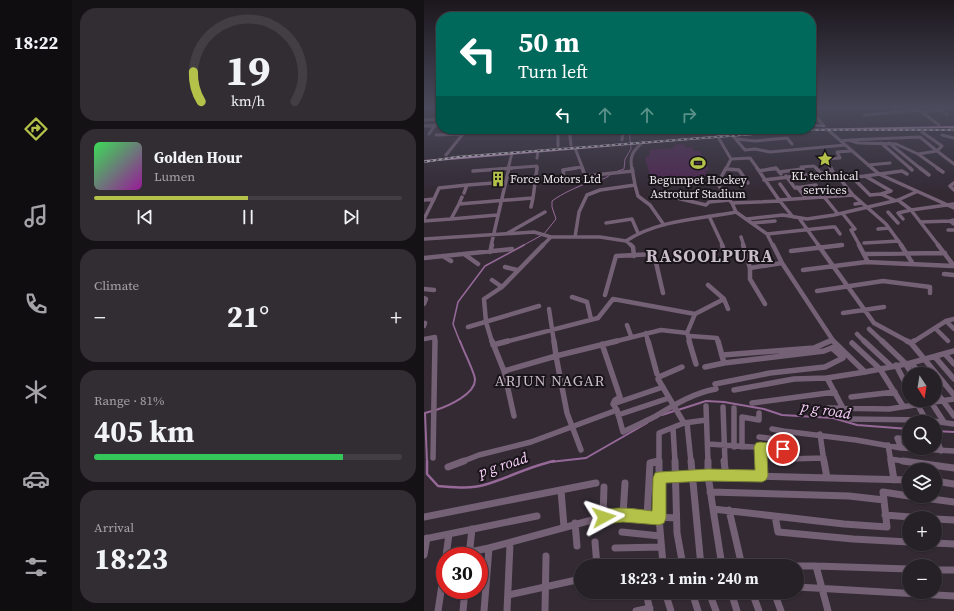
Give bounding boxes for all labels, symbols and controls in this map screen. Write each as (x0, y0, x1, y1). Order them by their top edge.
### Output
text: 50 m (518, 23, 580, 61)
icon: left (452, 28, 504, 80)
text: 18:22 (14, 30, 58, 55)
text: 19 (225, 42, 271, 99)
text: Turn left (518, 59, 588, 84)
text: km/h (231, 91, 265, 111)
icon: left (552, 104, 574, 126)
icon: ahead (594, 104, 616, 126)
icon: ahead (636, 104, 658, 126)
icon: right (678, 104, 700, 126)
icon: directions (22, 115, 50, 143)
text: Golden Hour (154, 147, 242, 168)
place icon: KL technical services (816, 150, 834, 168)
sports icon: Begumpet Hockey Astroturf Stadium (689, 154, 707, 172)
text: Lumen (154, 168, 195, 185)
place label: KL technical services (791, 168, 859, 198)
building icon: Force Motors Ltd (489, 170, 507, 188)
place label: Force Motors Ltd (510, 171, 601, 187)
place label: Begumpet Hockey Astroturf Stadium (649, 172, 748, 202)
icon: music (22, 202, 50, 230)
icon: previous (134, 206, 156, 228)
icon: pause (237, 206, 259, 228)
icon: next (340, 206, 362, 228)
district label: RASOOLPURA (646, 243, 774, 268)
text: Climate (94, 277, 139, 294)
icon: phone (22, 290, 50, 318)
text: 21° (227, 296, 269, 337)
text: − (94, 302, 106, 332)
text: + (390, 302, 402, 332)
north arrow (902, 367, 942, 407)
map controls (902, 367, 942, 599)
district label: ARJUN NAGAR (495, 370, 605, 391)
icon: climate (22, 378, 50, 406)
text: Range · 81% (94, 392, 165, 409)
water label: p g road (797, 395, 853, 424)
text: 405 km (94, 411, 194, 452)
button: search (902, 415, 942, 455)
pin (766, 432, 800, 466)
icon: arrive (772, 438, 794, 460)
water label: p g road (474, 447, 530, 483)
button: layers (902, 463, 942, 503)
icon: car (22, 465, 50, 493)
position arrow (583, 496, 625, 538)
button: + (902, 511, 942, 551)
text: Arrival (94, 519, 134, 536)
text: 18:23 (94, 538, 168, 579)
speed limit sign: 30 (436, 547, 488, 599)
icon: filters (22, 553, 50, 581)
button: − (902, 559, 942, 599)
text: 18:23 · 1 min · 240 m (620, 568, 759, 589)

